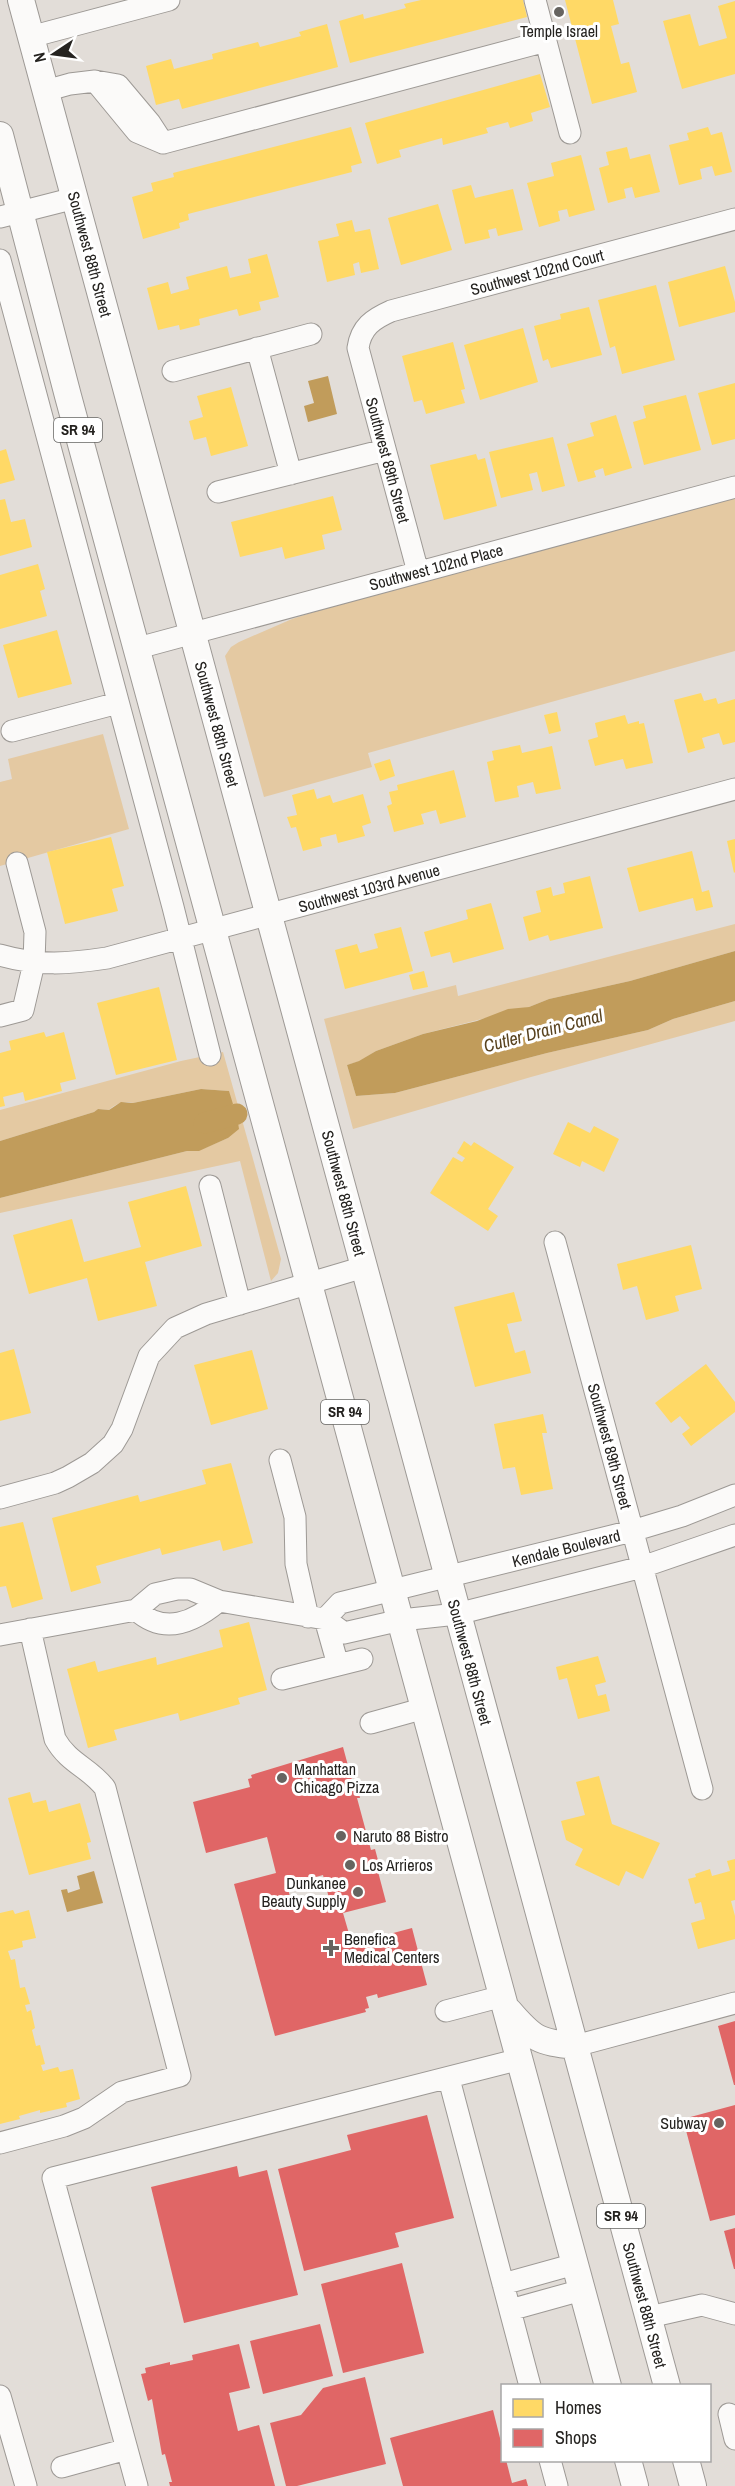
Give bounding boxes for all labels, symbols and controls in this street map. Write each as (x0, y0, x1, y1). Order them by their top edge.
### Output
marker: Temple Israel (552, 5, 566, 19)
place label: Temple Israel (520, 20, 598, 42)
north arrow (24, 24, 84, 84)
text: N (28, 50, 51, 64)
street label: Southwest 88th Street (63, 189, 117, 320)
street label: Southwest 102nd Court (468, 244, 606, 300)
street label: Southwest 89th Street (361, 395, 415, 526)
road number: SR 94 (54, 418, 102, 442)
street label: Southwest 102nd Place (367, 539, 505, 595)
street label: Southwest 88th Street (190, 659, 244, 790)
street label: Southwest 103rd Avenue (296, 859, 442, 917)
water label: Cutler Drain Canal (481, 1002, 606, 1058)
street label: Southwest 88th Street (317, 1128, 371, 1259)
street label: Southwest 89th Street (583, 1381, 637, 1512)
road number: SR 94 (321, 1400, 369, 1424)
street label: Kendale Boulevard (510, 1524, 622, 1572)
street label: Southwest 88th Street (443, 1597, 497, 1728)
place label: Manhattan Chicago Pizza (294, 1758, 380, 1798)
marker: Manhattan Chicago Pizza (275, 1771, 289, 1785)
place label: Naruto 88 Bistro (353, 1825, 449, 1847)
marker: Naruto 88 Bistro (334, 1829, 348, 1843)
place label: Los Arrieros (362, 1854, 433, 1876)
marker: Los Arrieros (343, 1858, 357, 1872)
place label: Dunkanee Beauty Supply (261, 1872, 346, 1912)
marker: Dunkanee Beauty Supply (351, 1885, 365, 1899)
place label: Benefica Medical Centers (344, 1928, 440, 1968)
marker: Benefica Medical Centers (322, 1939, 340, 1957)
place label: Subway (660, 2112, 707, 2134)
marker: Subway (712, 2116, 726, 2130)
road number: SR 94 (597, 2204, 645, 2228)
street label: Southwest 88th Street (618, 2240, 672, 2371)
legend (501, 2384, 711, 2462)
text: Homes (555, 2395, 602, 2420)
text: Shops (555, 2425, 597, 2450)

